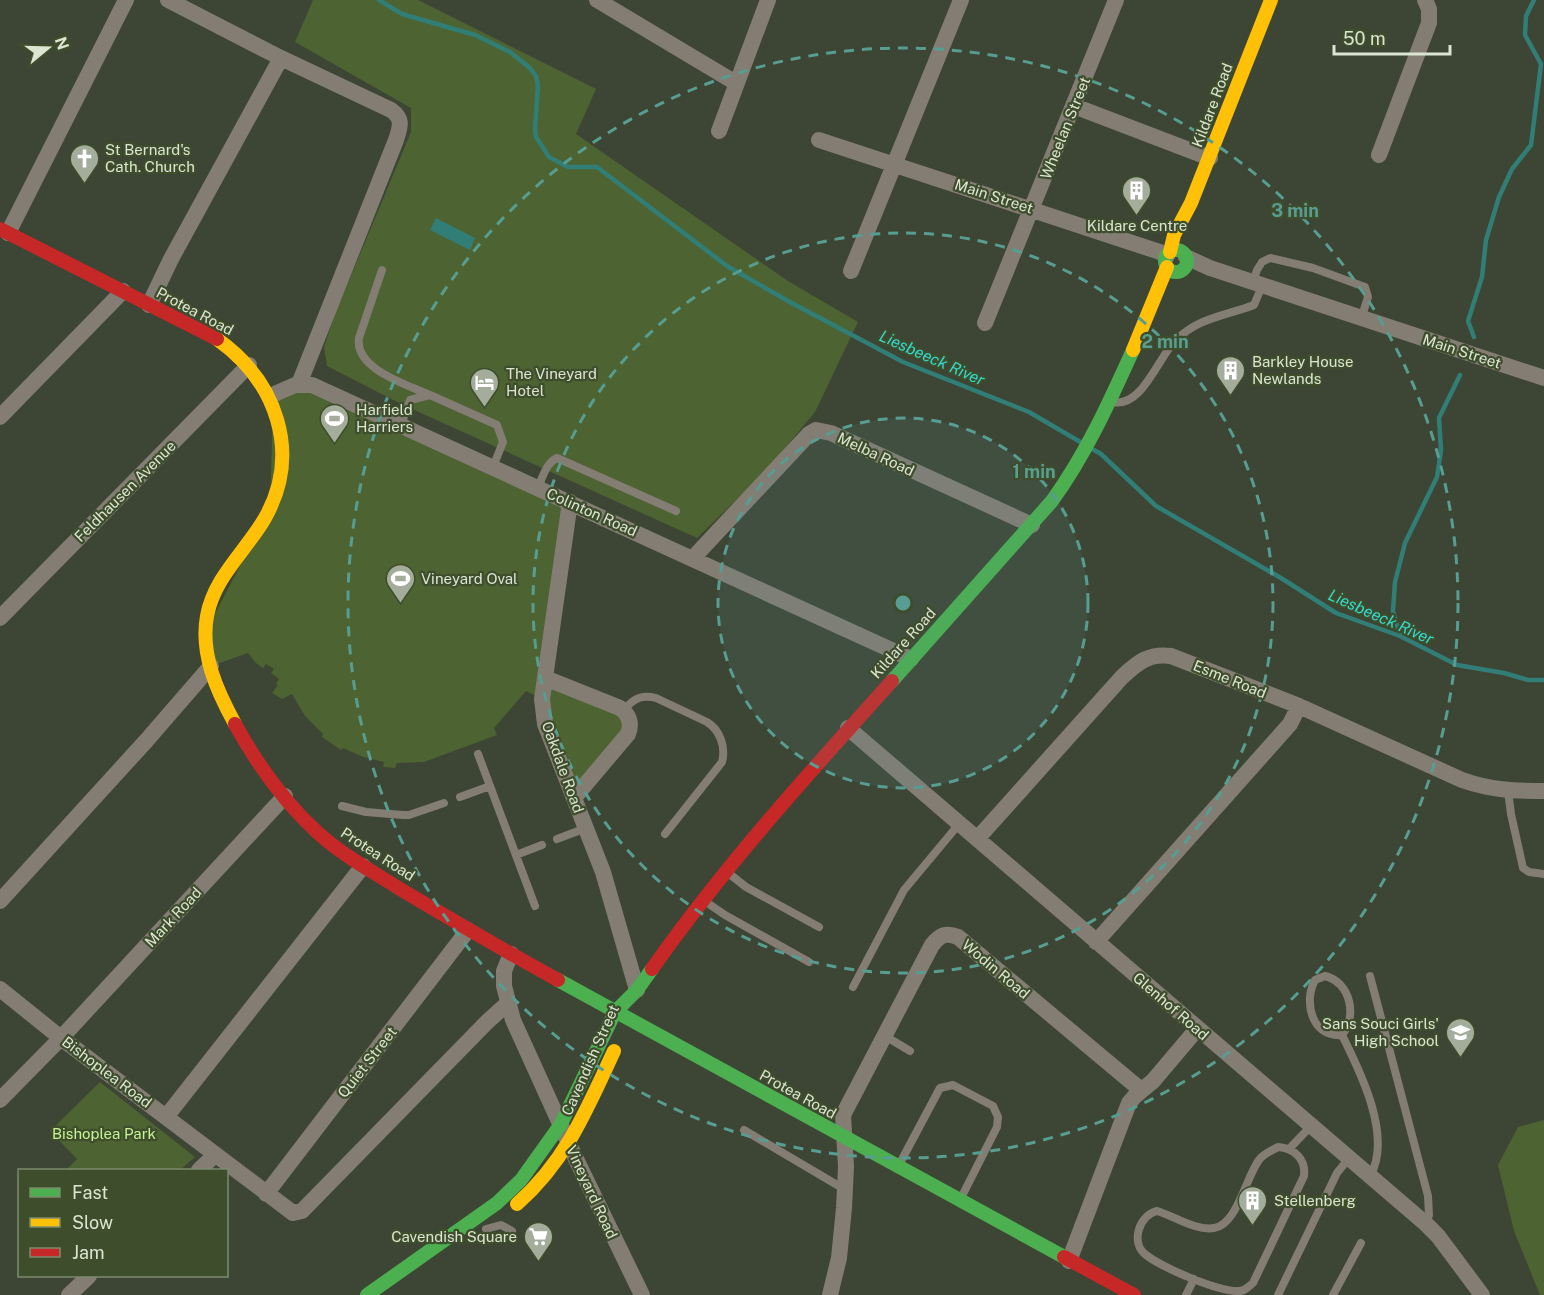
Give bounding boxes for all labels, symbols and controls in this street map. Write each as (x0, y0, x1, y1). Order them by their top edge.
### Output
north arrow (18, 18, 78, 78)
scale bar (1334, 18, 1450, 56)
text: 50 m (1343, 28, 1386, 49)
text: N (51, 34, 73, 52)
street label: Kildare Road (1188, 61, 1236, 149)
street label: Wheelan Street (1037, 74, 1093, 182)
place label: St Bernard's Cath. Church (105, 141, 195, 175)
church icon: St Bernard's Cath. Church (68, 142, 100, 184)
building icon: Kildare Centre (1121, 174, 1153, 216)
street label: Main Street (953, 175, 1036, 217)
text: 3 min (1271, 200, 1319, 221)
place label: Kildare Centre (1087, 217, 1187, 234)
street label: Protea Road (154, 284, 236, 338)
water label: Liesbeeck River (876, 326, 989, 390)
street label: Main Street (1421, 330, 1504, 372)
text: 2 min (1141, 331, 1189, 352)
place label: Barkley House Newlands (1252, 353, 1353, 387)
building icon: Barkley House Newlands (1215, 354, 1247, 396)
place label: The Vineyard Hotel (506, 365, 597, 399)
hotel icon: The Vineyard Hotel (469, 366, 501, 408)
place label: Harfield Harriers (356, 401, 413, 435)
sports icon: Harfield Harriers (319, 402, 351, 444)
street label: Melba Road (835, 429, 917, 479)
street label: Feldhausen Avenue (71, 437, 179, 545)
text: 1 min (1012, 461, 1056, 482)
street label: Colinton Road (544, 484, 640, 540)
sports icon: Vineyard Oval (384, 562, 416, 604)
place label: Vineyard Oval (421, 570, 518, 587)
water label: Liesbeeck River (1325, 585, 1438, 649)
centre of rings (893, 593, 913, 613)
street label: Kildare Road (867, 604, 939, 682)
street label: Esme Road (1191, 657, 1269, 701)
street label: Oakdale Road (539, 719, 587, 815)
street label: Protea Road (338, 824, 418, 884)
street label: Mark Road (141, 884, 205, 950)
street label: Wodin Road (959, 936, 1033, 1002)
street label: Glenhof Road (1130, 969, 1212, 1043)
street label: Cavendish Street (558, 1002, 622, 1118)
place label: Sans Souci Girls' High School (1322, 1015, 1439, 1049)
school or university icon: Sans Souci Girls' High School (1444, 1016, 1476, 1058)
street label: Quiet Street (334, 1023, 400, 1101)
street label: Bishoplea Road (59, 1033, 155, 1111)
street label: Protea Road (757, 1066, 839, 1122)
park label: Bishoplea Park (52, 1125, 156, 1142)
street label: Vineyard Road (563, 1143, 621, 1241)
legend (18, 1169, 228, 1277)
text: Fast (72, 1182, 108, 1203)
building icon: Stellenberg (1237, 1184, 1269, 1226)
place label: Stellenberg (1274, 1192, 1356, 1209)
text: Slow (72, 1212, 113, 1233)
supermarket icon: Cavendish Square (522, 1220, 554, 1262)
place label: Cavendish Square (391, 1228, 517, 1245)
text: Jam (72, 1242, 105, 1263)

